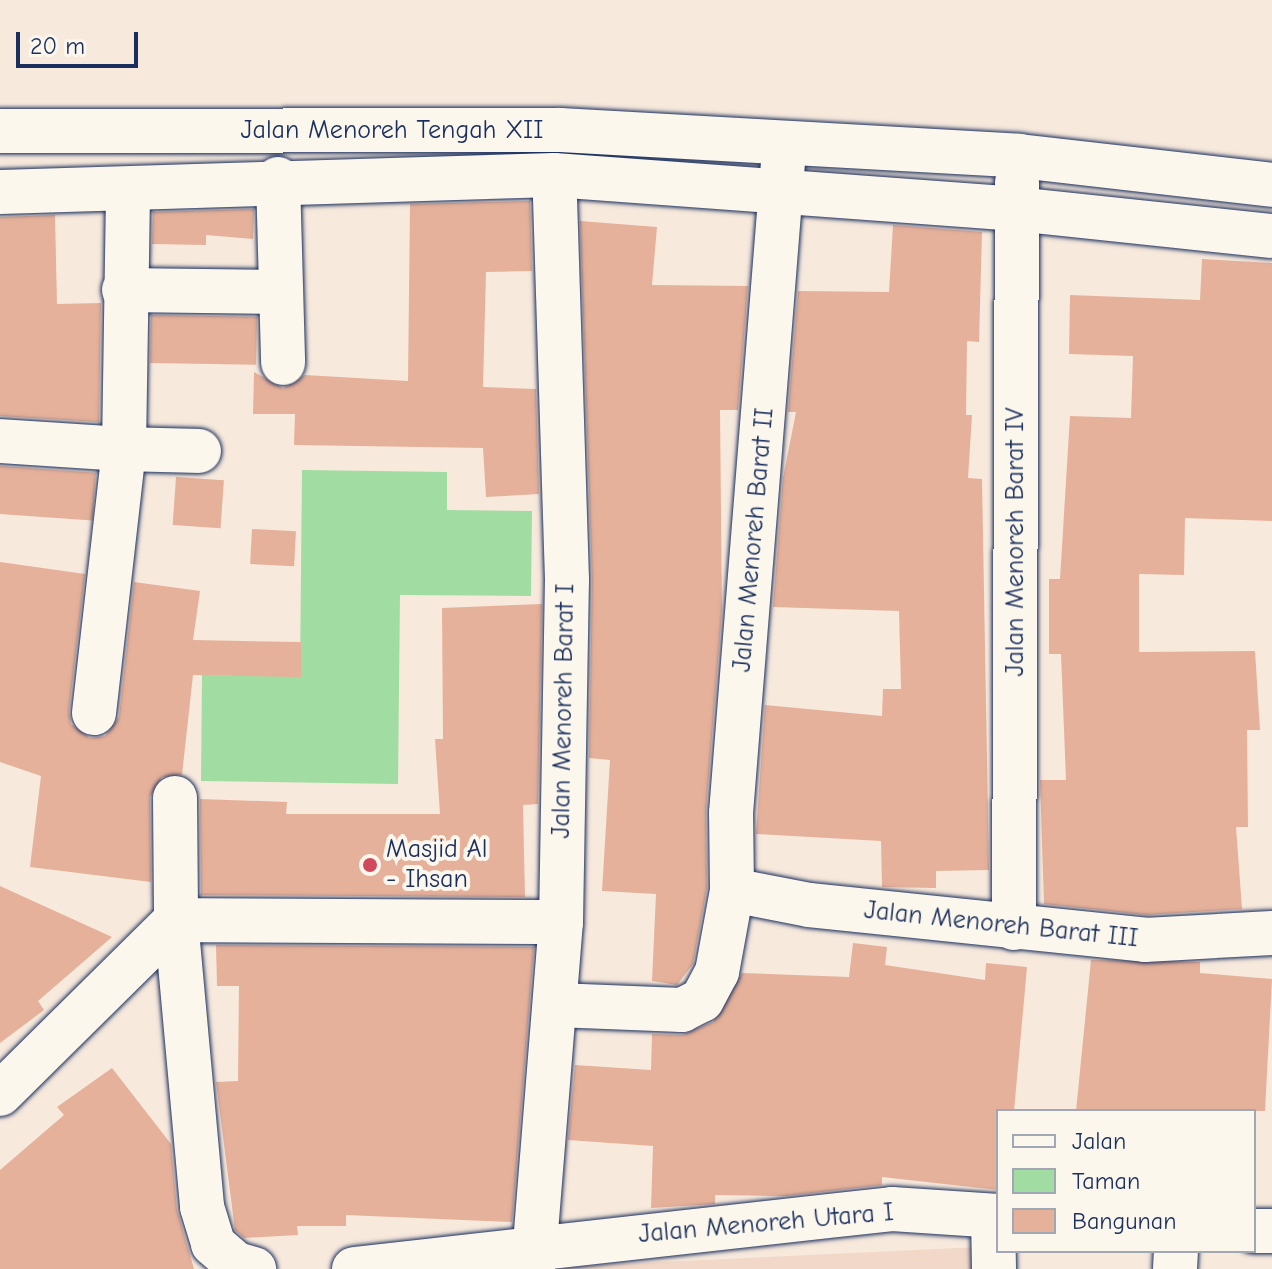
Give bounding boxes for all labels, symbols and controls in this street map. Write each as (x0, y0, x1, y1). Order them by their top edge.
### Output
scale bar (20, 16, 142, 66)
text: 20 m (30, 32, 85, 60)
street label: Jalan Menoreh Tengah XII (241, 115, 543, 147)
street label: Jalan Menoreh Barat II (727, 407, 781, 673)
street label: Jalan Menoreh Barat IV (1000, 408, 1032, 676)
street label: Jalan Menoreh Barat I (546, 583, 582, 839)
place label: Masjid Al - Ihsan (386, 834, 487, 896)
marker: Masjid Al - Ihsan (361, 856, 379, 874)
street label: Jalan Menoreh Barat III (862, 895, 1140, 955)
legend (996, 1109, 1256, 1253)
text: Jalan (1072, 1127, 1126, 1155)
text: Taman (1072, 1167, 1140, 1195)
street label: Jalan Menoreh Utara I (637, 1197, 895, 1251)
text: Bangunan (1072, 1207, 1176, 1235)

